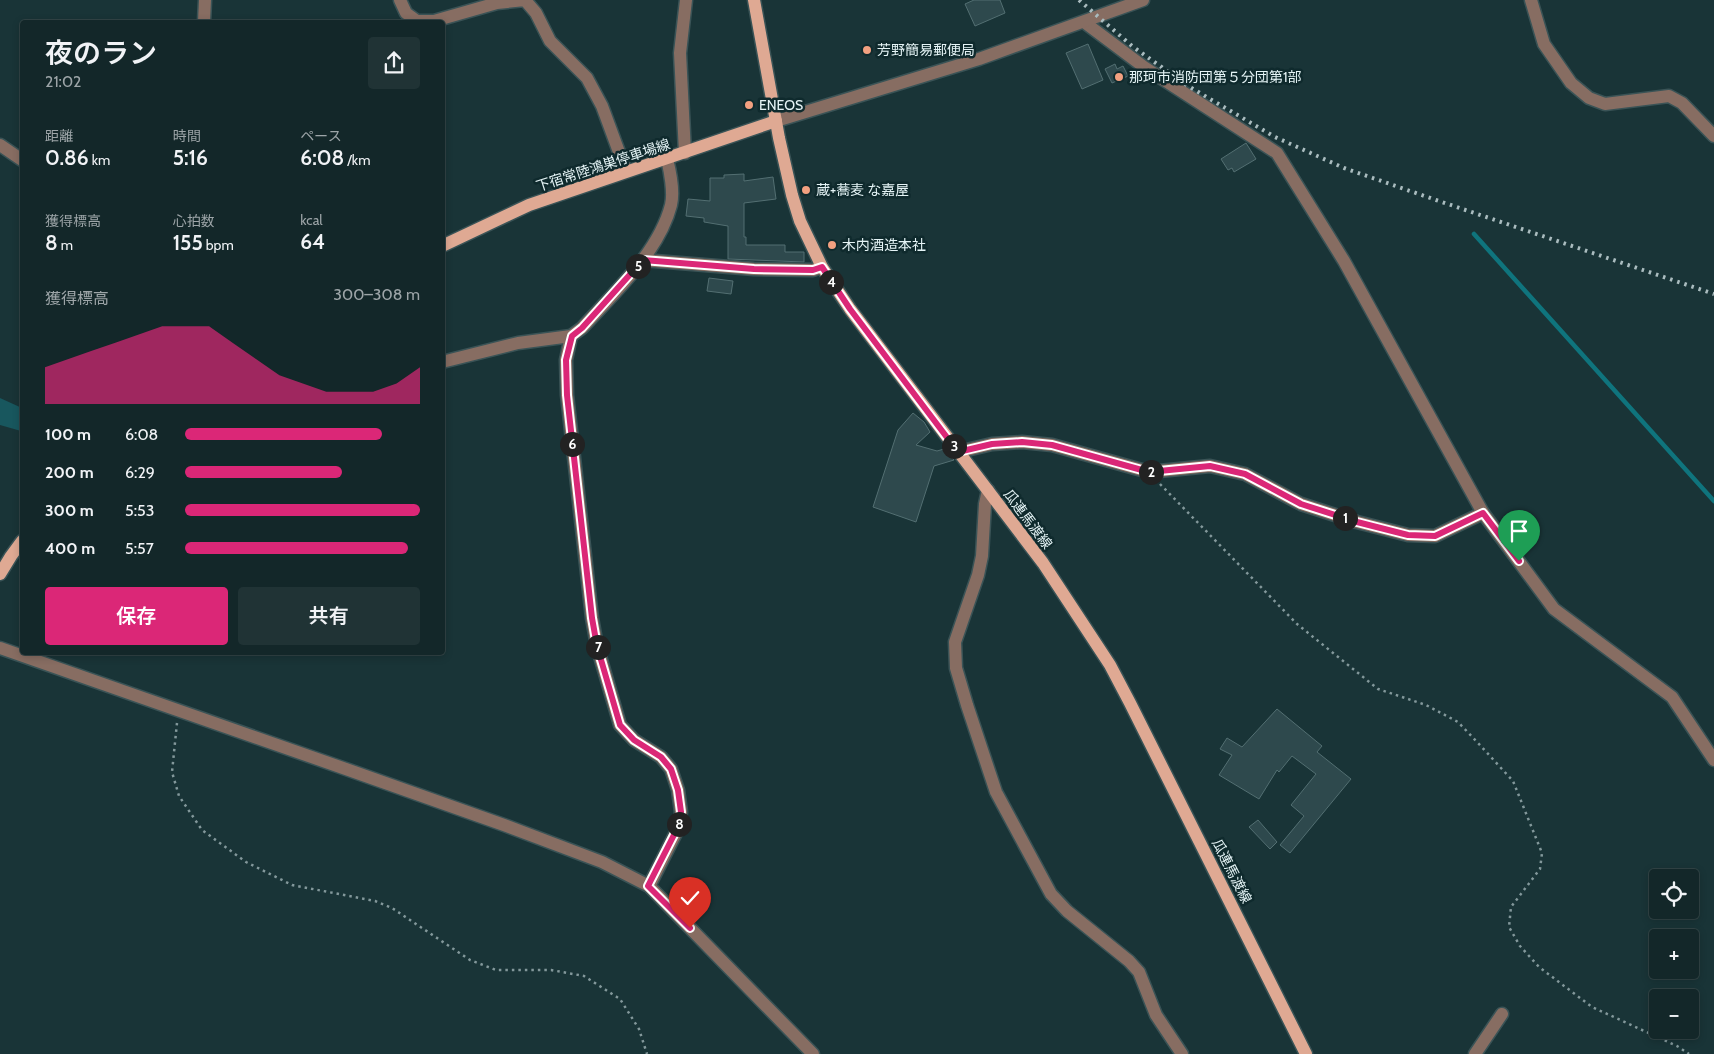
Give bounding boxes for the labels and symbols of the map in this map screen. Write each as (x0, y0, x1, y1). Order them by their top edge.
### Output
place label: 芳野簡易郵便局 (877, 41, 975, 59)
marker: 芳野簡易郵便局 (861, 44, 873, 56)
place label: 那珂市消防団第５分団第1部 (1129, 68, 1302, 86)
marker: 那珂市消防団第５分団第1部 (1113, 71, 1125, 83)
place label: ENEOS (759, 96, 803, 114)
marker: ENEOS (743, 99, 755, 111)
street label: 下宿常陸鴻巣停車場線 (534, 135, 672, 195)
place label: 蔵+蕎麦 な嘉屋 (816, 181, 909, 199)
marker: 蔵+蕎麦 な嘉屋 (800, 184, 812, 196)
place label: 木内酒造本社 (842, 236, 926, 254)
marker: 木内酒造本社 (826, 239, 838, 251)
pin: 5 (626, 254, 650, 278)
pin: 4 (818, 270, 844, 294)
pin: 6 (560, 432, 584, 456)
pin: 3 (942, 434, 966, 458)
pin: 2 (1138, 460, 1164, 484)
street label: 瓜連馬渡線 (1000, 486, 1056, 552)
pin: 1 (1332, 506, 1358, 530)
pin (1498, 510, 1540, 561)
pin: 7 (586, 634, 610, 660)
pin: 8 (666, 812, 692, 836)
street label: 瓜連馬渡線 (1208, 836, 1256, 906)
pin (669, 877, 711, 928)

